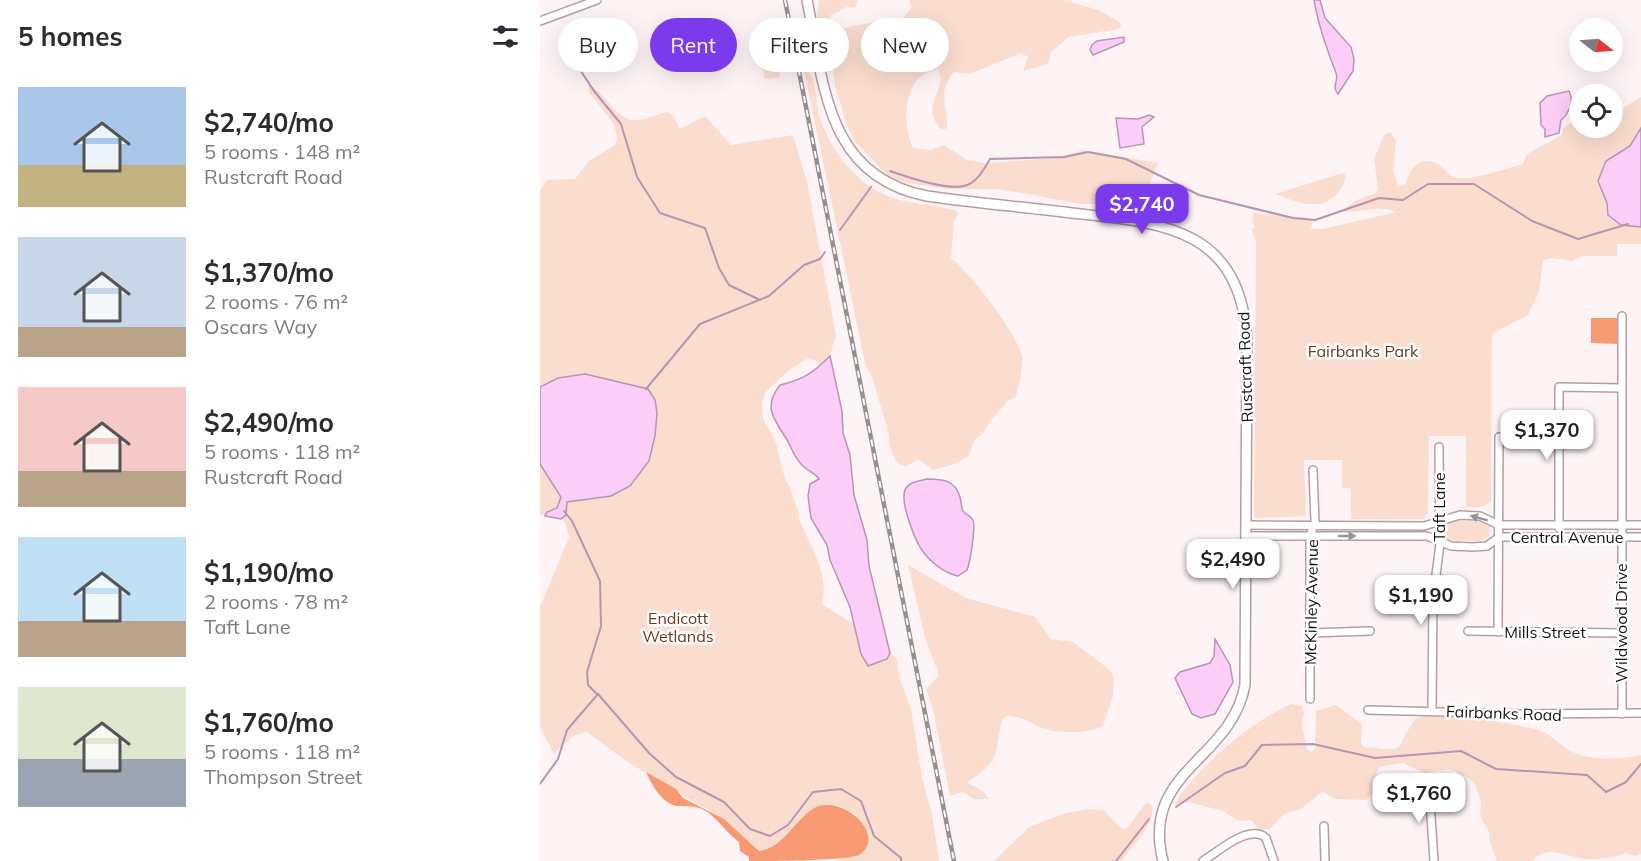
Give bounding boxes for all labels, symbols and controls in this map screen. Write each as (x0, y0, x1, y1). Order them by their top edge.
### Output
chip: Buy (558, 18, 638, 72)
chip: Rent (650, 18, 737, 72)
chip: Filters (749, 18, 849, 72)
chip: New (861, 18, 949, 72)
north arrow (1569, 18, 1623, 72)
map controls (1569, 18, 1623, 138)
text: 5 homes (18, 20, 122, 53)
icon: filters (489, 20, 522, 53)
button: locate (1569, 84, 1623, 138)
text: $2,740/mo (204, 106, 334, 139)
icon: home (66, 111, 138, 183)
text: 5 rooms · 148 m² (204, 139, 360, 164)
text: Rustcraft Road (204, 164, 343, 189)
pin: $2,740 (1093, 184, 1191, 235)
text: $2,740 (1110, 191, 1174, 216)
text: $1,370/mo (204, 256, 334, 289)
icon: home (66, 261, 138, 333)
text: 2 rooms · 76 m² (204, 289, 348, 314)
street label: Rustcraft Road (1233, 311, 1257, 423)
text: Oscars Way (204, 314, 317, 339)
park label: Fairbanks Park (1308, 341, 1419, 361)
text: $2,490/mo (204, 406, 334, 439)
pin: $1,370 (1498, 410, 1596, 461)
icon: home (66, 411, 138, 483)
text: $1,370 (1515, 417, 1579, 442)
text: 5 rooms · 118 m² (204, 439, 360, 464)
text: Rustcraft Road (204, 464, 343, 489)
street label: Taft Lane (1429, 472, 1449, 542)
one-way arrow (1470, 512, 1488, 522)
street label: Central Avenue (1510, 527, 1624, 547)
one-way arrow (1338, 531, 1357, 541)
pin: $2,490 (1184, 539, 1282, 590)
street label: McKinley Avenue (1300, 539, 1322, 665)
text: $2,490 (1201, 546, 1265, 571)
text: $1,190/mo (204, 556, 334, 589)
icon: home (66, 561, 138, 633)
street label: Wildwood Drive (1611, 563, 1631, 683)
pin: $1,190 (1372, 575, 1470, 626)
text: $1,190 (1389, 582, 1453, 607)
text: 2 rooms · 78 m² (204, 589, 348, 614)
park label: Endicott Wetlands (642, 608, 714, 646)
text: Taft Lane (204, 614, 291, 639)
street label: Mills Street (1504, 622, 1586, 642)
street label: Fairbanks Road (1446, 701, 1562, 725)
text: $1,760/mo (204, 706, 334, 739)
icon: home (66, 711, 138, 783)
text: 5 rooms · 118 m² (204, 739, 360, 764)
text: Thompson Street (204, 764, 362, 789)
pin: $1,760 (1370, 773, 1468, 824)
text: $1,760 (1387, 780, 1451, 805)

